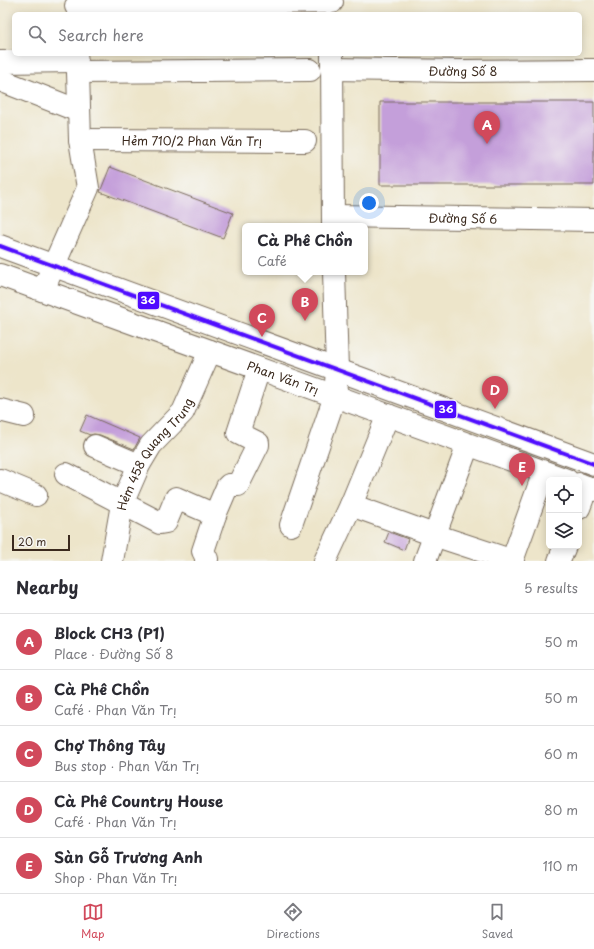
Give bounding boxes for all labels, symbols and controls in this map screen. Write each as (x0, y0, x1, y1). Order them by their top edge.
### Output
search box (12, 12, 582, 56)
icon: search (26, 23, 48, 45)
text: Search here (58, 23, 144, 46)
street label: Đường Số 8 (429, 61, 497, 80)
pin: A (474, 111, 500, 144)
street label: Hẻm 710/2 Phan Văn Trị (122, 131, 262, 150)
your location (359, 193, 379, 213)
street label: Đường Số 6 (429, 208, 498, 228)
popup (242, 223, 368, 275)
text: Cà Phê Chồn (257, 228, 353, 251)
text: Café (257, 251, 287, 270)
pin: B (292, 288, 318, 321)
line badge: 36 (137, 291, 160, 310)
text: 36 (141, 291, 156, 308)
pin: C (249, 304, 275, 337)
street label: Phan Văn Trị (245, 356, 321, 399)
pin: D (482, 376, 508, 409)
street label: Hẻm 458 Quang Trung (112, 395, 197, 512)
line badge: 36 (434, 400, 457, 419)
text: 36 (439, 400, 454, 417)
pin: E (509, 453, 535, 486)
map controls (546, 477, 582, 549)
button: locate (546, 477, 582, 513)
button: layers (546, 513, 582, 549)
scale bar (12, 533, 70, 552)
text: 20 m (18, 533, 46, 550)
text: Nearby (16, 574, 78, 600)
text: 5 results (524, 578, 578, 597)
text: Block CH3 (P1) (54, 621, 165, 644)
text: A (24, 632, 34, 651)
text: 50 m (544, 632, 578, 651)
text: Place · Đường Số 8 (54, 644, 174, 663)
text: Cà Phê Chồn (54, 677, 150, 700)
text: B (25, 688, 33, 707)
text: 50 m (544, 688, 578, 707)
text: Café · Phan Văn Trị (54, 700, 177, 719)
text: Chợ Thông Tây (54, 733, 165, 756)
text: C (24, 744, 34, 763)
text: 60 m (544, 744, 578, 763)
text: Bus stop · Phan Văn Trị (54, 756, 199, 775)
text: Cà Phê Country House (54, 789, 223, 812)
text: D (24, 800, 34, 819)
text: 80 m (544, 800, 578, 819)
text: Café · Phan Văn Trị (54, 812, 177, 831)
text: Sàn Gỗ Trương Anh (54, 845, 203, 868)
text: E (25, 856, 33, 875)
text: 110 m (543, 856, 578, 875)
text: Shop · Phan Văn Trị (54, 868, 177, 887)
tab: Map (81, 901, 104, 942)
tab: Directions (266, 901, 320, 942)
tab: Saved (482, 901, 513, 942)

